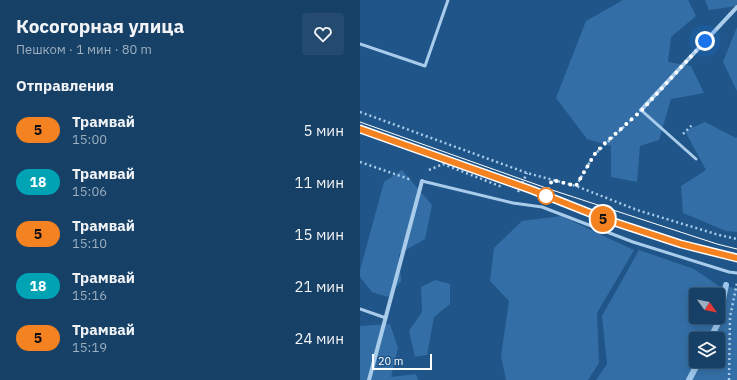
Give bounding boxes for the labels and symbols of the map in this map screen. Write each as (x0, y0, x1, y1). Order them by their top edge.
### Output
your location (695, 31, 715, 51)
unlabelled marker (537, 187, 555, 205)
line badge: 5 (590, 206, 616, 232)
north arrow (689, 288, 725, 324)
scale bar (372, 352, 432, 371)

